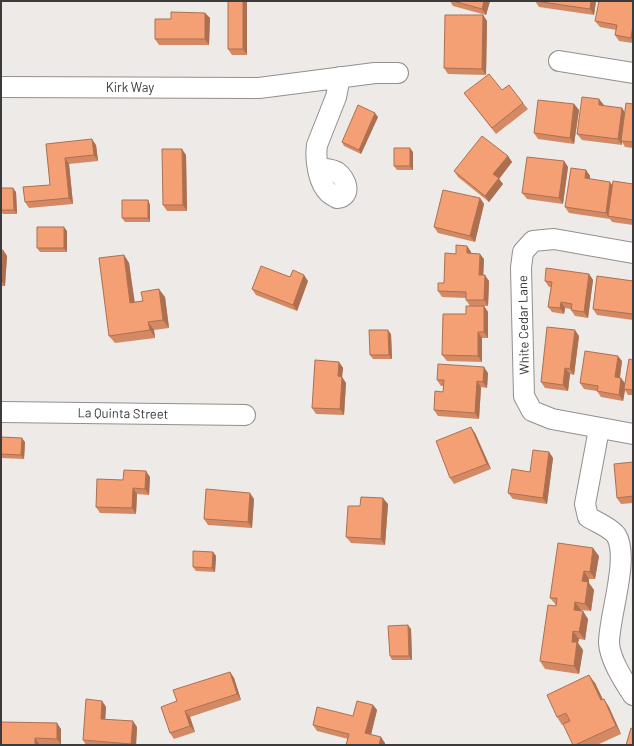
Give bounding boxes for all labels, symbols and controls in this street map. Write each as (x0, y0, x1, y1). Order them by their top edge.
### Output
street label: Kirk Way (106, 79, 154, 95)
street label: White Cedar Lane (514, 275, 532, 375)
street label: La Quinta Street (77, 404, 169, 422)

